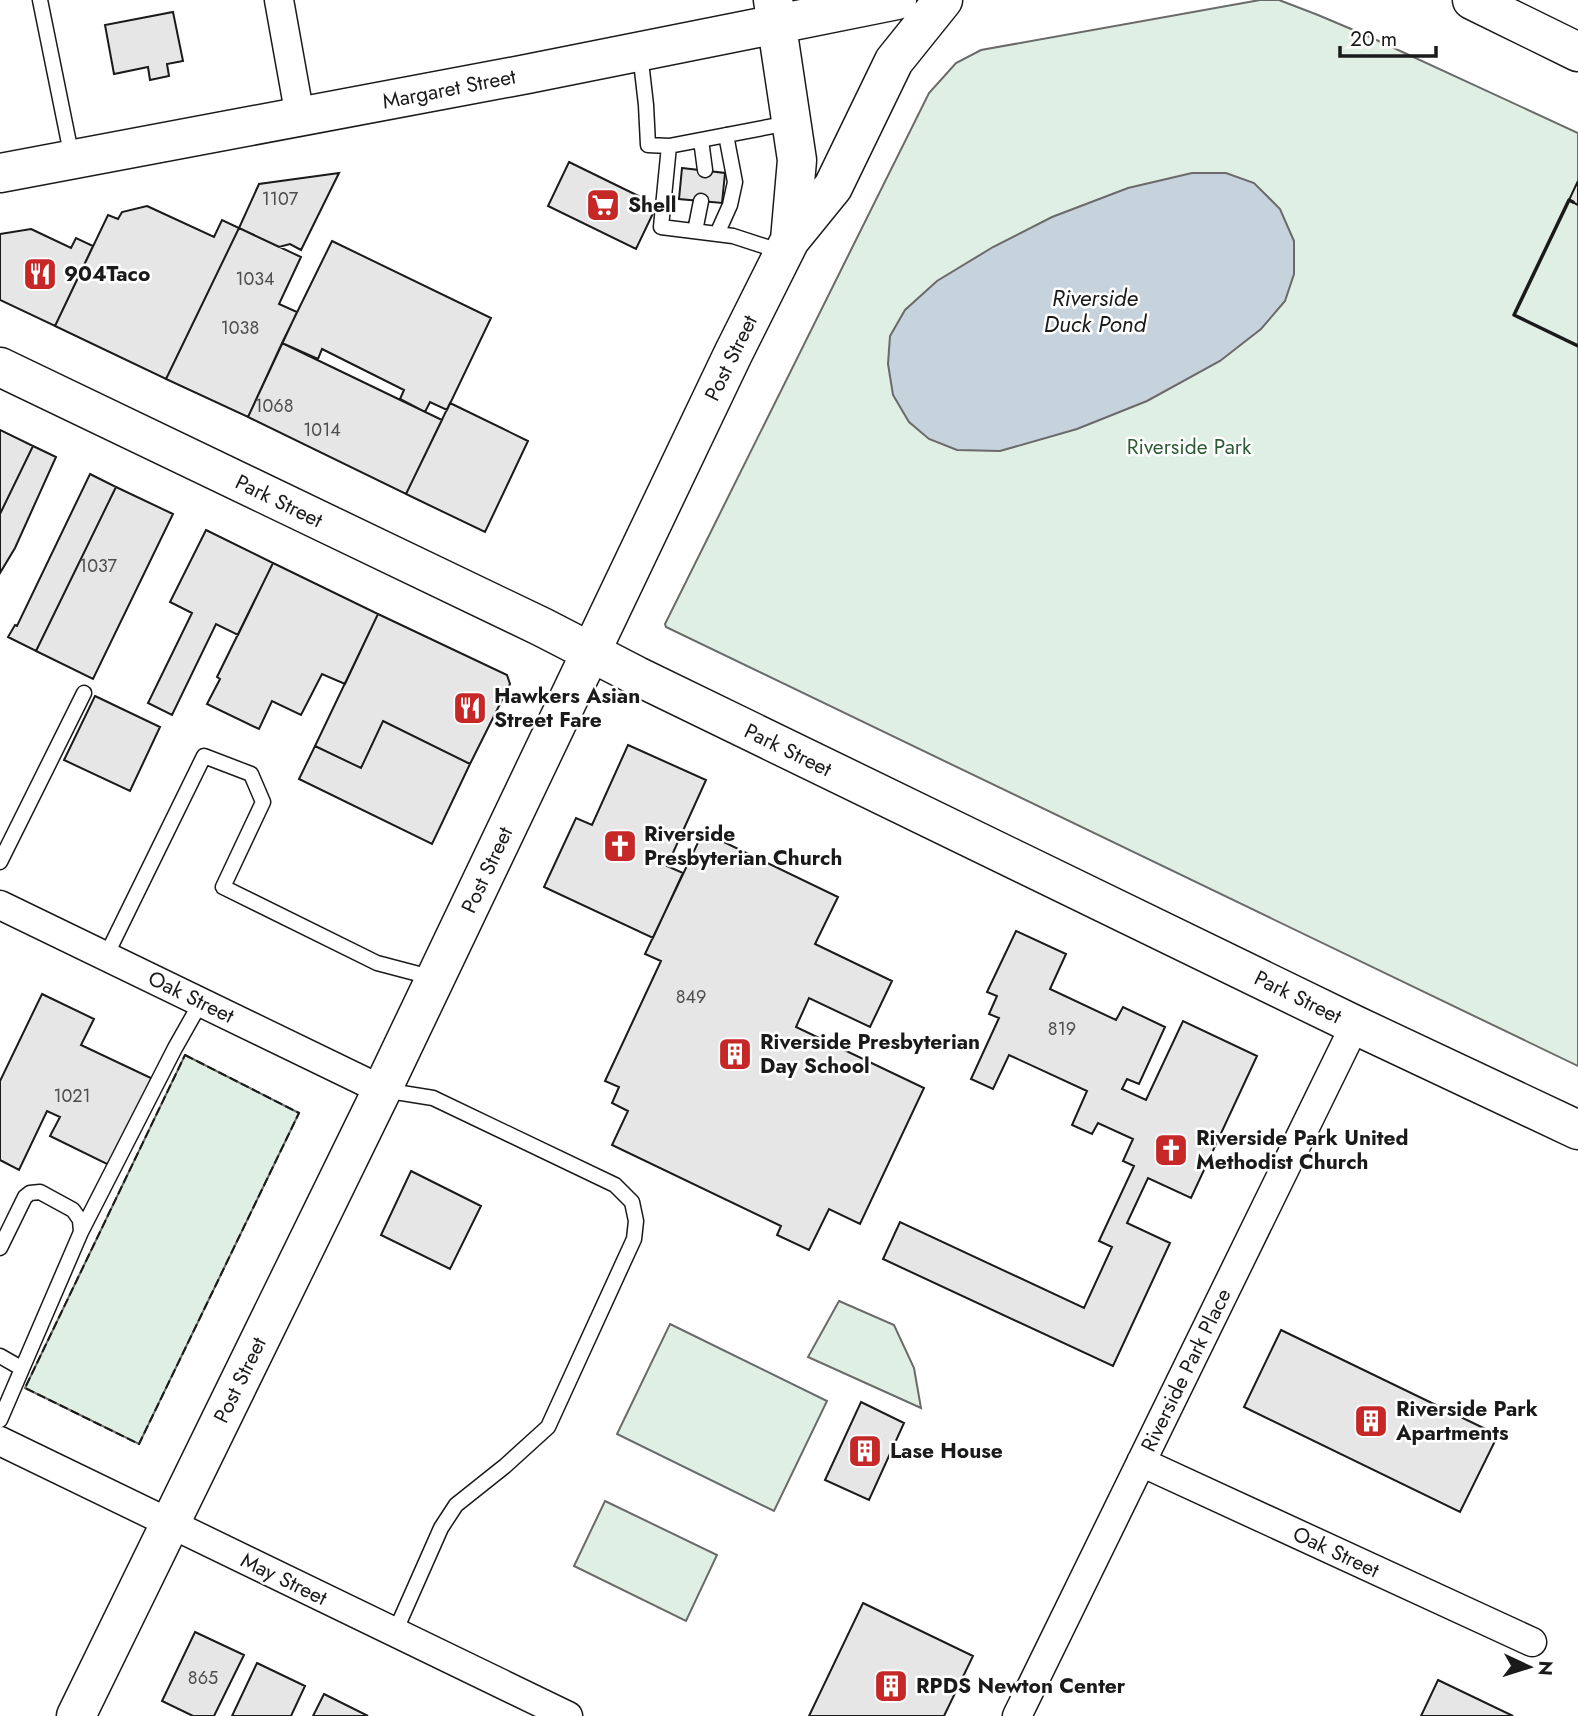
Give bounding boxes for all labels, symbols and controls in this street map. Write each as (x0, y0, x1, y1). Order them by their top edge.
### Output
scale bar (1340, 14, 1436, 58)
text: 20 m (1350, 24, 1397, 54)
street label: Margaret Street (380, 61, 518, 117)
house number: 1107 (262, 186, 299, 212)
supermarket icon: Shell (584, 186, 622, 224)
place label: Shell (628, 190, 676, 220)
restaurant icon: 904Taco (21, 255, 59, 293)
place label: 904Taco (64, 259, 150, 289)
house number: 1034 (235, 266, 275, 292)
water label: Riverside Duck Pond (1044, 281, 1148, 341)
street label: Post Street (697, 310, 765, 406)
house number: 1038 (221, 315, 259, 341)
house number: 1068 (254, 393, 294, 419)
house number: 1014 (303, 417, 341, 443)
park label: Riverside Park (1127, 432, 1252, 462)
street label: Park Street (230, 467, 328, 535)
house number: 1037 (79, 553, 117, 579)
place label: Hawkers Asian Street Fare (494, 681, 640, 735)
restaurant icon: Hawkers Asian Street Fare (451, 689, 489, 727)
street label: Park Street (739, 716, 837, 784)
place label: Riverside Presbyterian Church (644, 819, 842, 873)
street label: Post Street (454, 822, 520, 918)
church icon: Riverside Presbyterian Church (601, 827, 639, 865)
street label: Oak Street (143, 963, 239, 1031)
street label: Park Street (1249, 963, 1347, 1031)
house number: 849 (676, 984, 706, 1010)
house number: 819 (1048, 1016, 1076, 1042)
place label: Riverside Presbyterian Day School (760, 1027, 980, 1081)
building icon: Riverside Presbyterian Day School (716, 1035, 754, 1073)
house number: 1021 (53, 1083, 91, 1109)
place label: Riverside Park United Methodist Church (1196, 1123, 1409, 1177)
church icon: Riverside Park United Methodist Church (1152, 1131, 1190, 1169)
street label: Riverside Park Place (1133, 1283, 1239, 1457)
street label: Post Street (206, 1332, 274, 1428)
place label: Riverside Park Apartments (1395, 1394, 1538, 1448)
building icon: Riverside Park Apartments (1352, 1402, 1390, 1440)
building icon: Lase House (846, 1432, 884, 1470)
place label: Lase House (890, 1436, 1003, 1466)
street label: Oak Street (1288, 1519, 1384, 1585)
street label: May Street (236, 1545, 332, 1613)
north arrow (1494, 1632, 1564, 1702)
text: N (1531, 1660, 1559, 1677)
house number: 865 (188, 1665, 218, 1691)
building icon: RPDS Newton Center (872, 1667, 910, 1705)
place label: RPDS Newton Center (916, 1671, 1126, 1701)

